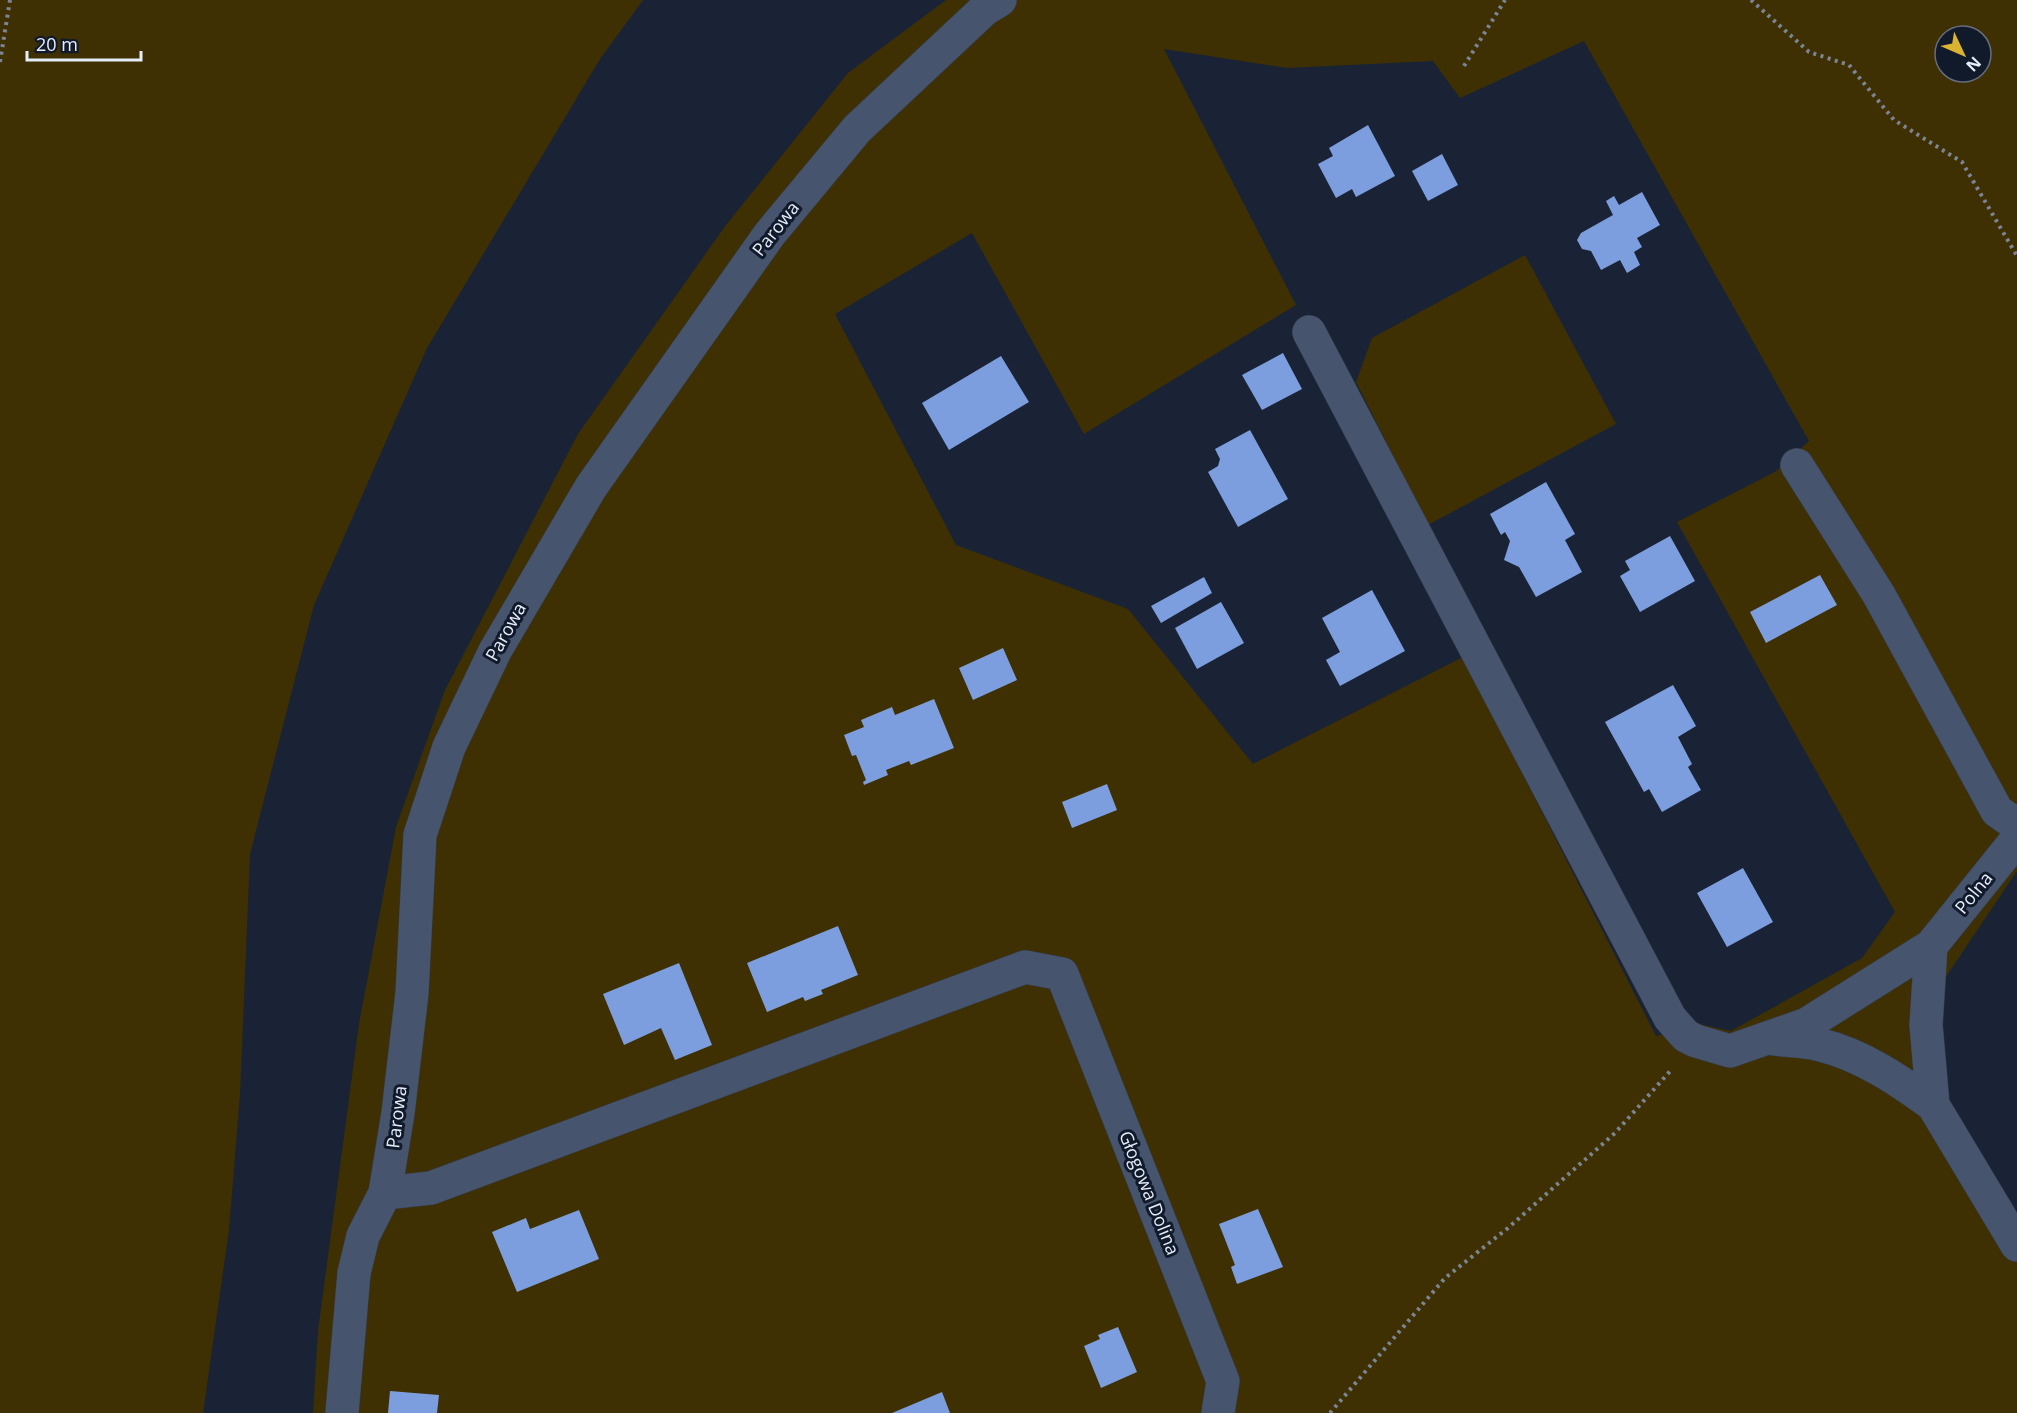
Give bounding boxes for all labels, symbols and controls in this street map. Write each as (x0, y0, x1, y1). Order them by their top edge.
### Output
scale bar (27, 24, 141, 62)
north arrow (1933, 24, 1993, 84)
text: 20 m (36, 32, 78, 56)
text: N (1961, 52, 1986, 77)
street label: Parowa (746, 196, 804, 261)
street label: Parowa (479, 598, 531, 665)
street label: Polna (1949, 866, 1997, 918)
street label: Parowa (380, 1084, 412, 1150)
street label: Głogowa Dolina (1114, 1127, 1186, 1258)

